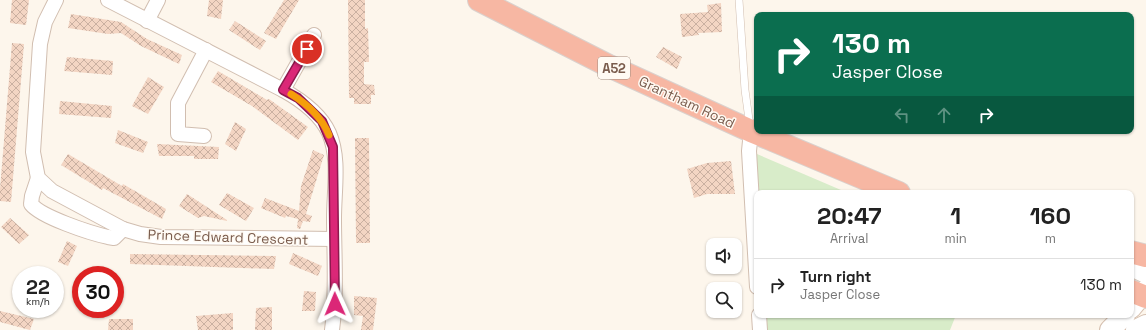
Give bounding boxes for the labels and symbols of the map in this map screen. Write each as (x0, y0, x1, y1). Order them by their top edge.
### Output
pin (290, 32, 324, 66)
road number: A52 (598, 57, 630, 79)
street label: Grantham Road (636, 72, 738, 132)
street label: Prince Edward Crescent (147, 225, 309, 249)
speed limit sign: 30 (72, 266, 124, 318)
position arrow (314, 283, 356, 325)

